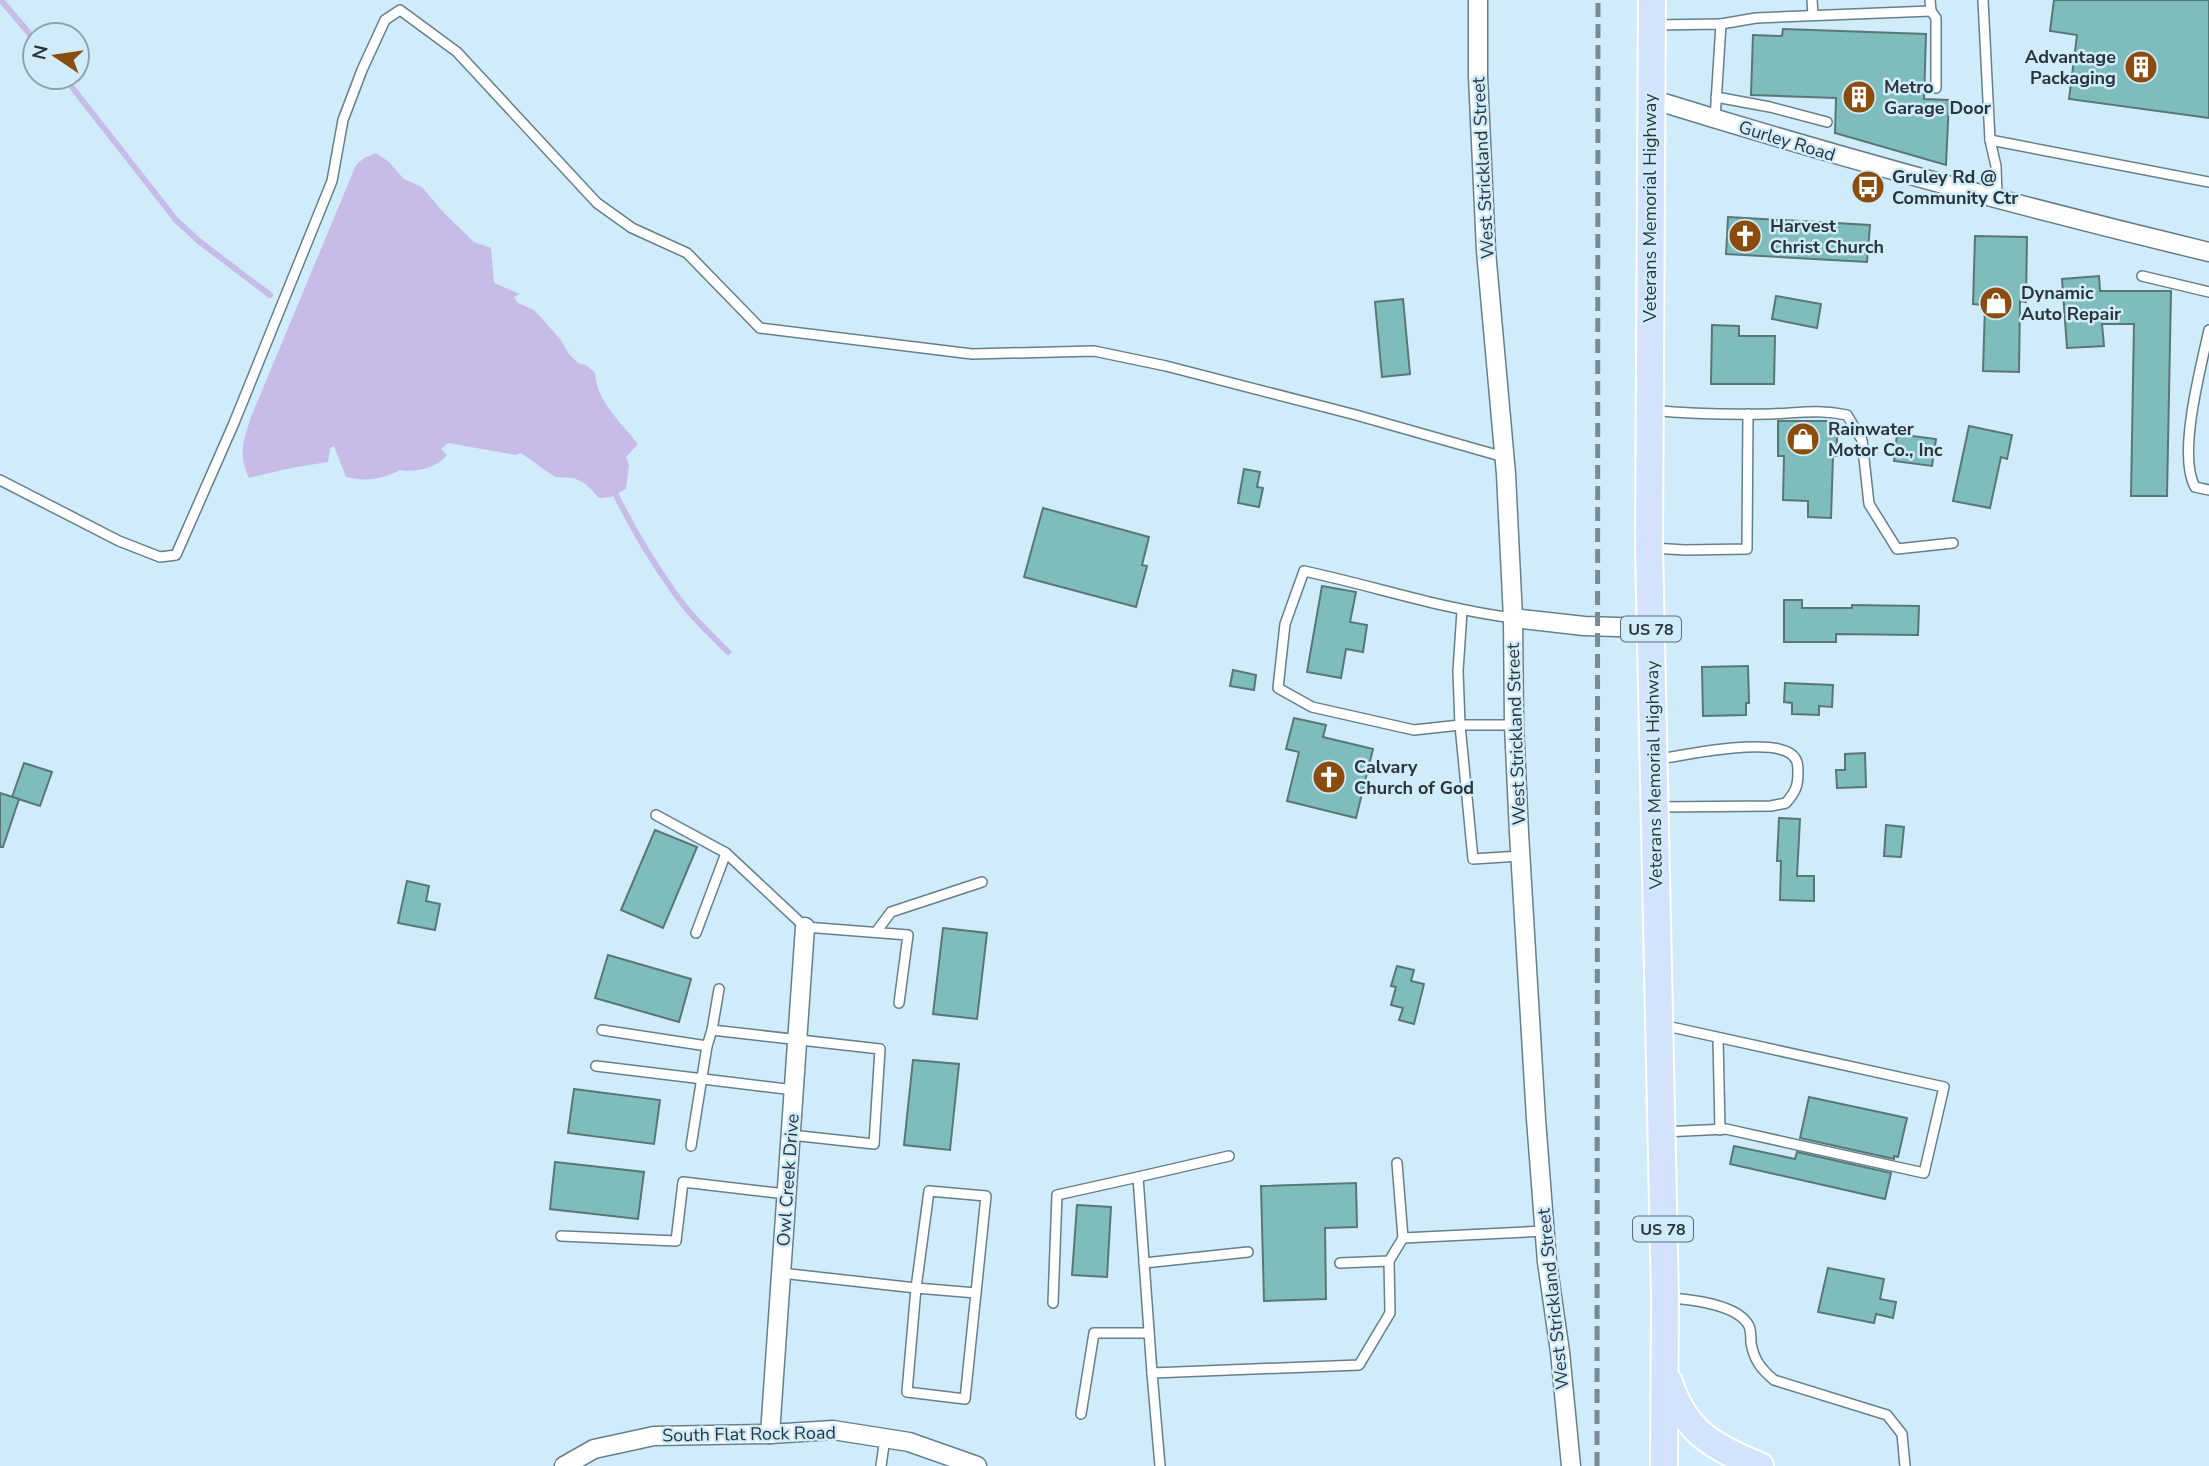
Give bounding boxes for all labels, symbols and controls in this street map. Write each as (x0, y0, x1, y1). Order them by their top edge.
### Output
north arrow (21, 21, 91, 91)
text: N (26, 43, 55, 62)
place label: Advantage Packaging (2025, 45, 2116, 90)
building icon: Advantage Packaging (2122, 48, 2160, 86)
place label: Metro Garage Door (1884, 75, 1991, 120)
street label: West Strickland Street (1466, 76, 1500, 260)
building icon: Metro Garage Door (1840, 78, 1878, 116)
street label: Veterans Memorial Highway (1638, 93, 1662, 323)
street label: Gurley Road (1736, 115, 1838, 167)
place label: Gruley Rd @ Community Ctr (1892, 165, 2018, 210)
bus stop icon: Gruley Rd @ Community Ctr (1849, 168, 1887, 206)
place label: Harvest Christ Church (1770, 214, 1884, 259)
church icon: Harvest Christ Church (1726, 217, 1764, 255)
place label: Dynamic Auto Repair (2021, 281, 2121, 326)
shop icon: Dynamic Auto Repair (1977, 284, 2015, 322)
place label: Rainwater Motor Co., Inc (1828, 417, 1943, 462)
shop icon: Rainwater Motor Co., Inc (1784, 420, 1822, 458)
road number: US 78 (1621, 616, 1681, 642)
street label: West Strickland Street (1501, 642, 1531, 826)
street label: Veterans Memorial Highway (1640, 660, 1668, 891)
place label: Calvary Church of God (1354, 755, 1474, 800)
church icon: Calvary Church of God (1310, 758, 1348, 796)
street label: Owl Creek Drive (771, 1113, 805, 1247)
street label: West Strickland Street (1531, 1206, 1574, 1391)
road number: US 78 (1633, 1217, 1693, 1242)
street label: South Flat Rock Road (662, 1420, 836, 1448)

